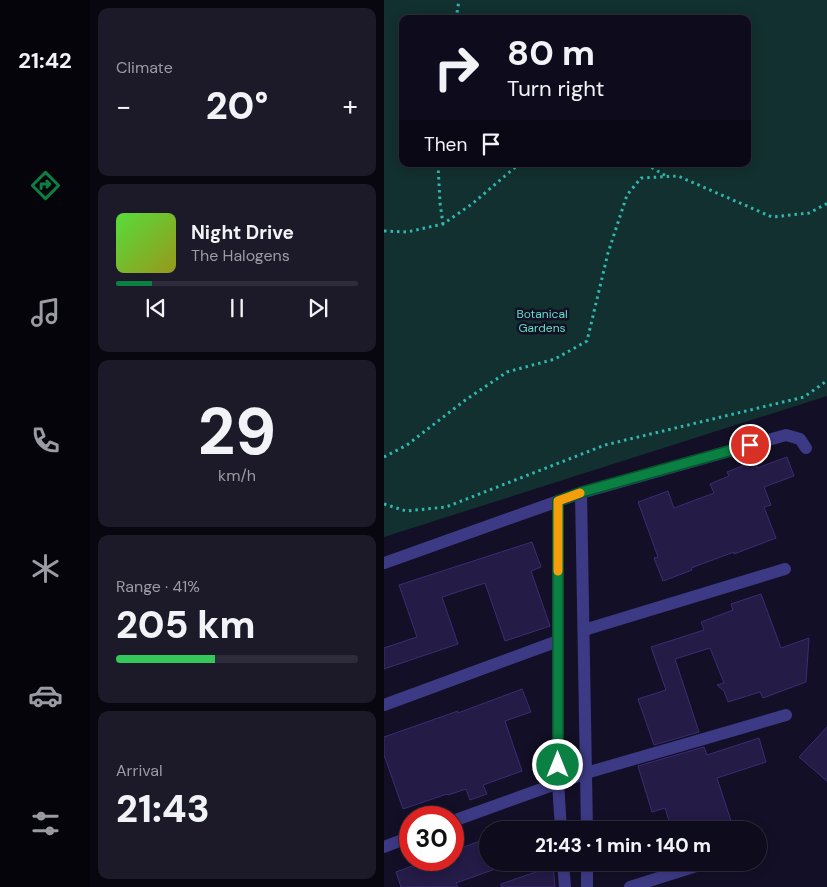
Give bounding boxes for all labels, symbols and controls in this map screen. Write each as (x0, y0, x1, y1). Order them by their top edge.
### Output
text: 80 m (507, 30, 595, 76)
icon: right (424, 35, 489, 100)
text: 21:42 (18, 46, 72, 75)
text: Climate (116, 57, 173, 78)
text: Turn right (507, 74, 604, 103)
text: 20° (206, 81, 268, 131)
text: − (116, 88, 131, 125)
text: + (343, 88, 358, 125)
icon: arrive (477, 130, 505, 158)
text: Then (424, 132, 467, 157)
icon: directions (28, 168, 63, 203)
text: Night Drive (191, 220, 294, 245)
text: The Halogens (191, 245, 290, 266)
icon: previous (142, 294, 170, 322)
icon: pause (223, 294, 251, 322)
icon: next (304, 294, 332, 322)
icon: music (28, 295, 63, 330)
park label: Botanical Gardens (516, 306, 568, 336)
text: 29 (198, 390, 276, 474)
icon: phone (28, 423, 63, 458)
pin (729, 424, 771, 466)
icon: arrive (736, 431, 764, 459)
text: km/h (218, 465, 256, 486)
icon: climate (28, 551, 63, 586)
text: Range · 41% (116, 576, 200, 597)
text: 205 km (116, 600, 255, 650)
icon: car (28, 678, 63, 713)
position arrow (531, 738, 583, 790)
text: Arrival (116, 760, 163, 781)
text: 21:43 (116, 784, 210, 834)
icon: filters (28, 806, 63, 841)
speed limit sign: 30 (399, 806, 464, 871)
text: 21:43 · 1 min · 140 m (535, 833, 711, 858)

